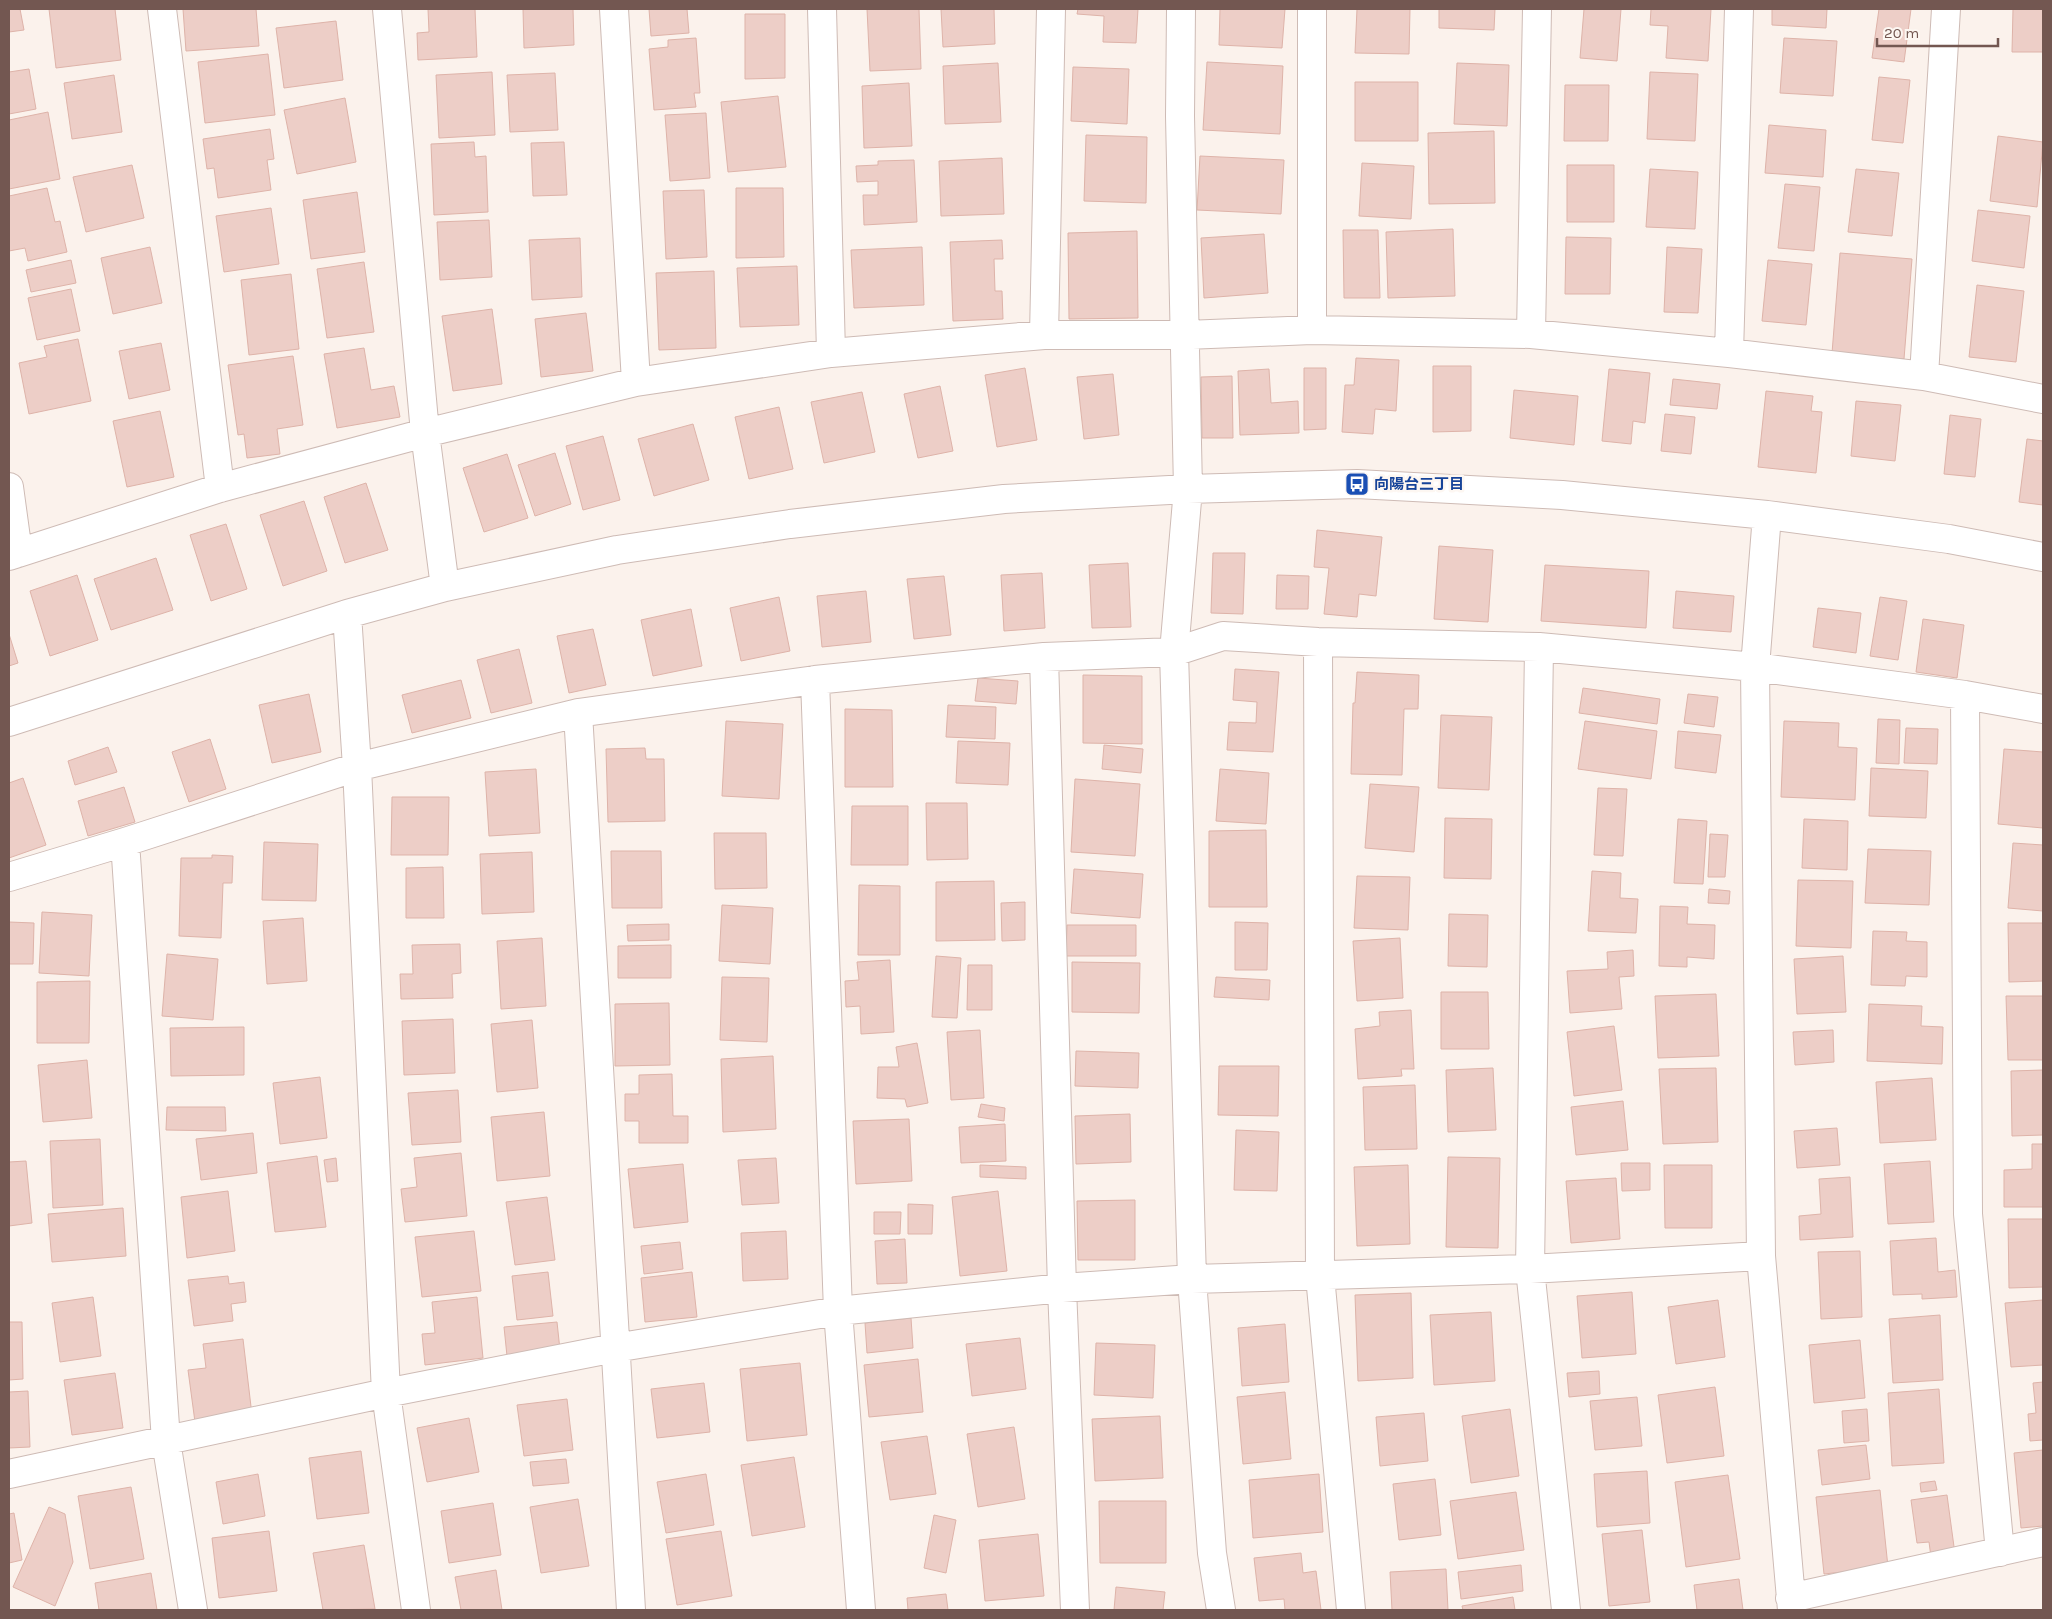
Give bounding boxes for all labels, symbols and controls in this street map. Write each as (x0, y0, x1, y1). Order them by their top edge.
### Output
scale bar (1877, 15, 1998, 47)
text: 20 m (1884, 24, 1919, 42)
bus stop icon: 向陽台三丁目 (1344, 471, 1370, 497)
place label: 向陽台三丁目 (1374, 475, 1464, 493)

